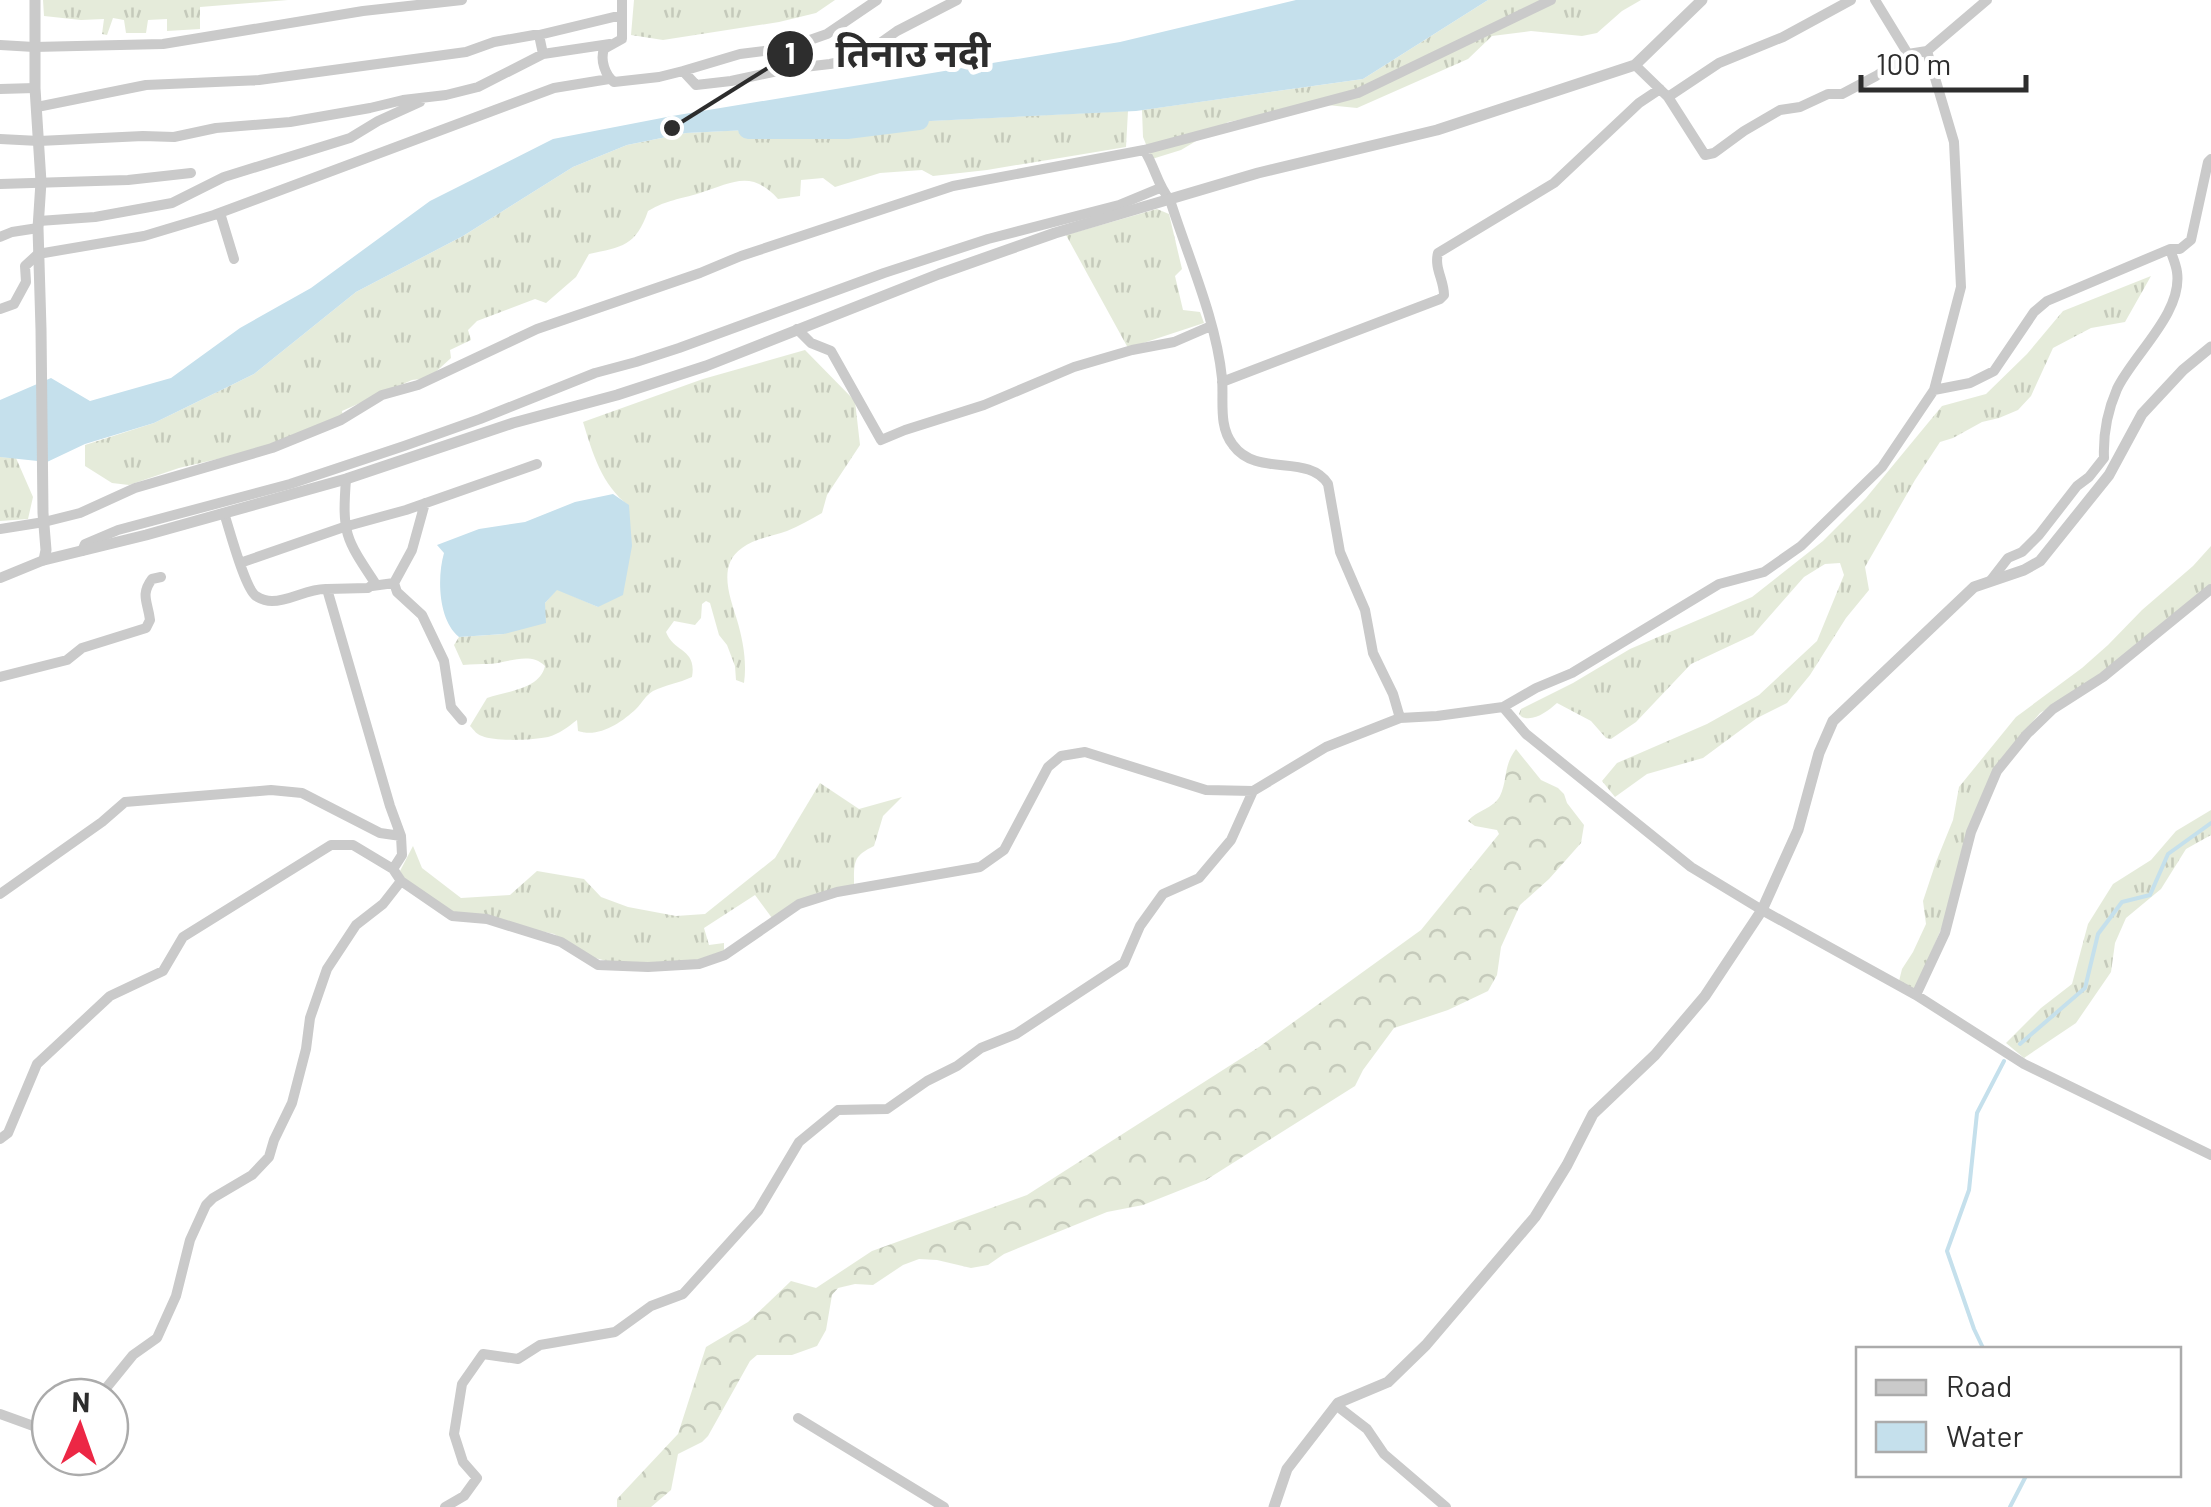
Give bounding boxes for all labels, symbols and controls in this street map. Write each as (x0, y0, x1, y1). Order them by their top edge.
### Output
callout: तिनाउ नदी (765, 20, 1010, 88)
text: तिनाउ नदी (835, 29, 991, 75)
scale bar (1861, 30, 2026, 92)
text: 1 (785, 34, 795, 70)
text: 100 m (1876, 45, 1951, 81)
legend (1856, 1347, 2181, 1477)
text: Road (1946, 1367, 2012, 1403)
north arrow (30, 1377, 130, 1477)
text: N (71, 1384, 91, 1418)
text: Water (1946, 1417, 2024, 1453)

